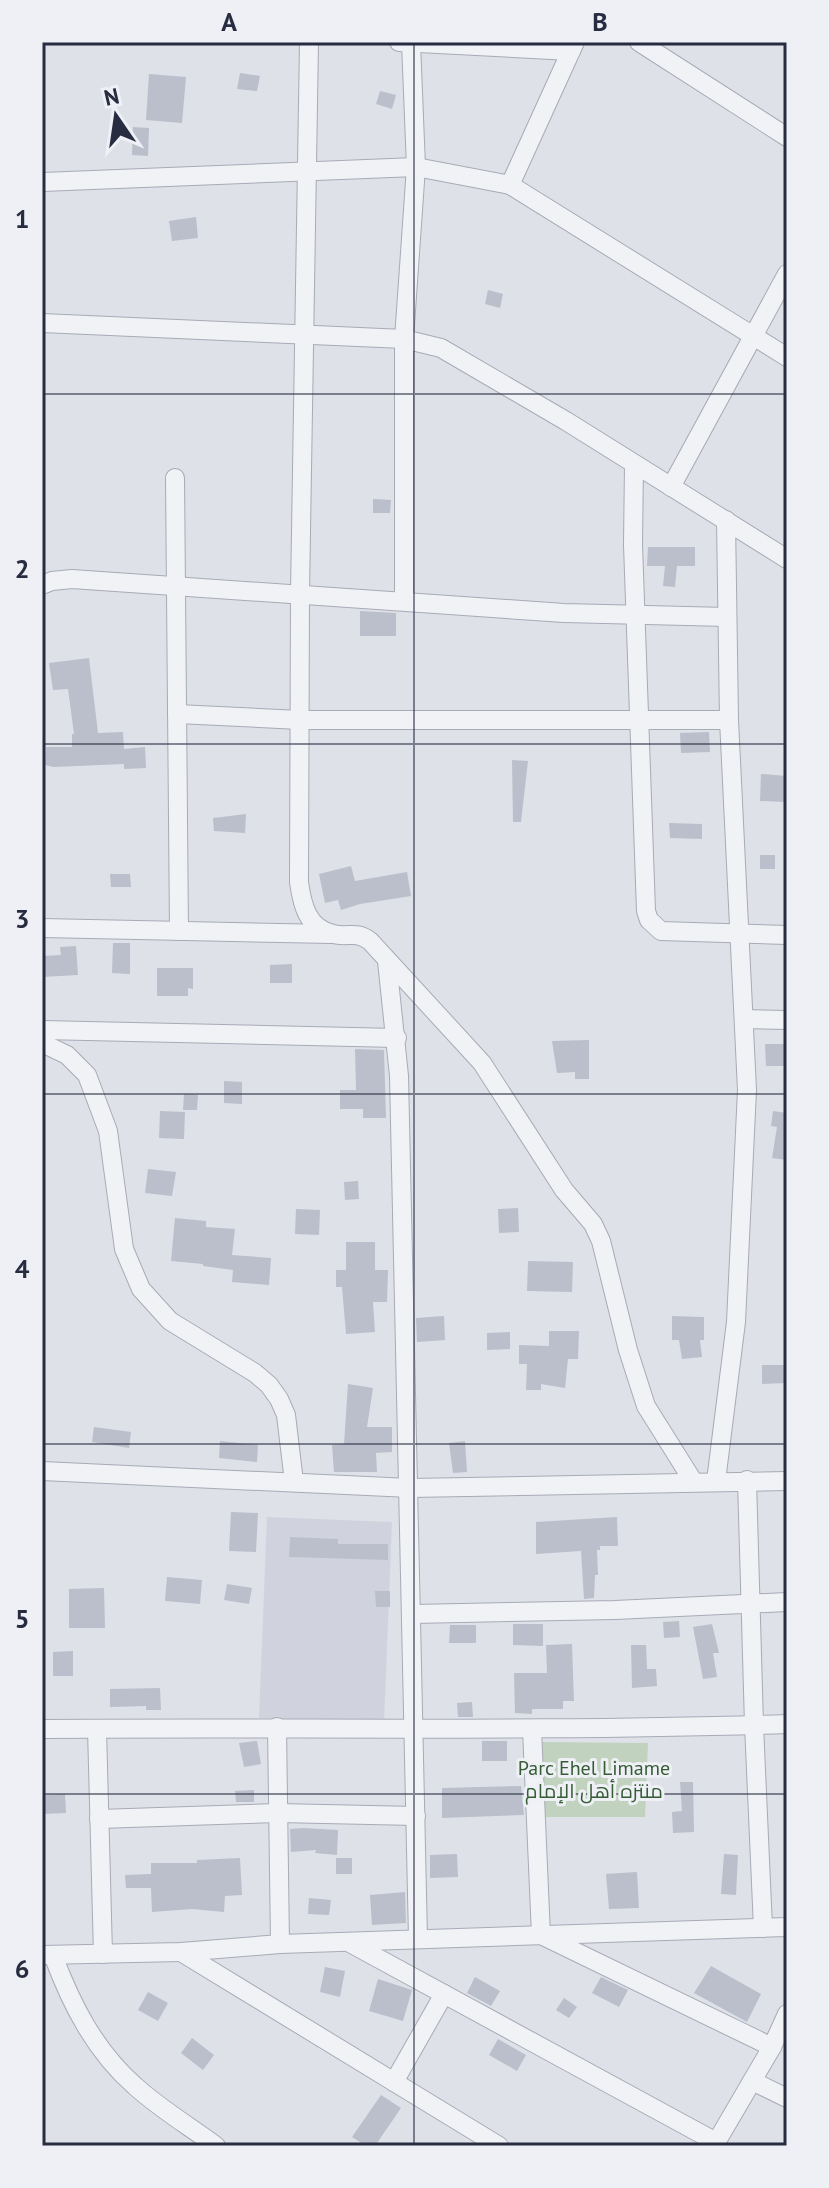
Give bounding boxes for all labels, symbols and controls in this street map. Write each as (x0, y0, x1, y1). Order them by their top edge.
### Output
text: A (221, 5, 237, 38)
text: B (592, 5, 608, 38)
north arrow (76, 76, 156, 156)
text: N (101, 81, 122, 112)
text: 1 (15, 202, 29, 235)
text: 2 (15, 552, 29, 585)
text: 3 (15, 902, 29, 935)
text: 4 (15, 1252, 30, 1285)
text: 5 (15, 1602, 29, 1635)
park label: Parc Ehel Limame منتزه أهل الإمام (518, 1755, 670, 1805)
text: 6 (15, 1952, 29, 1985)

